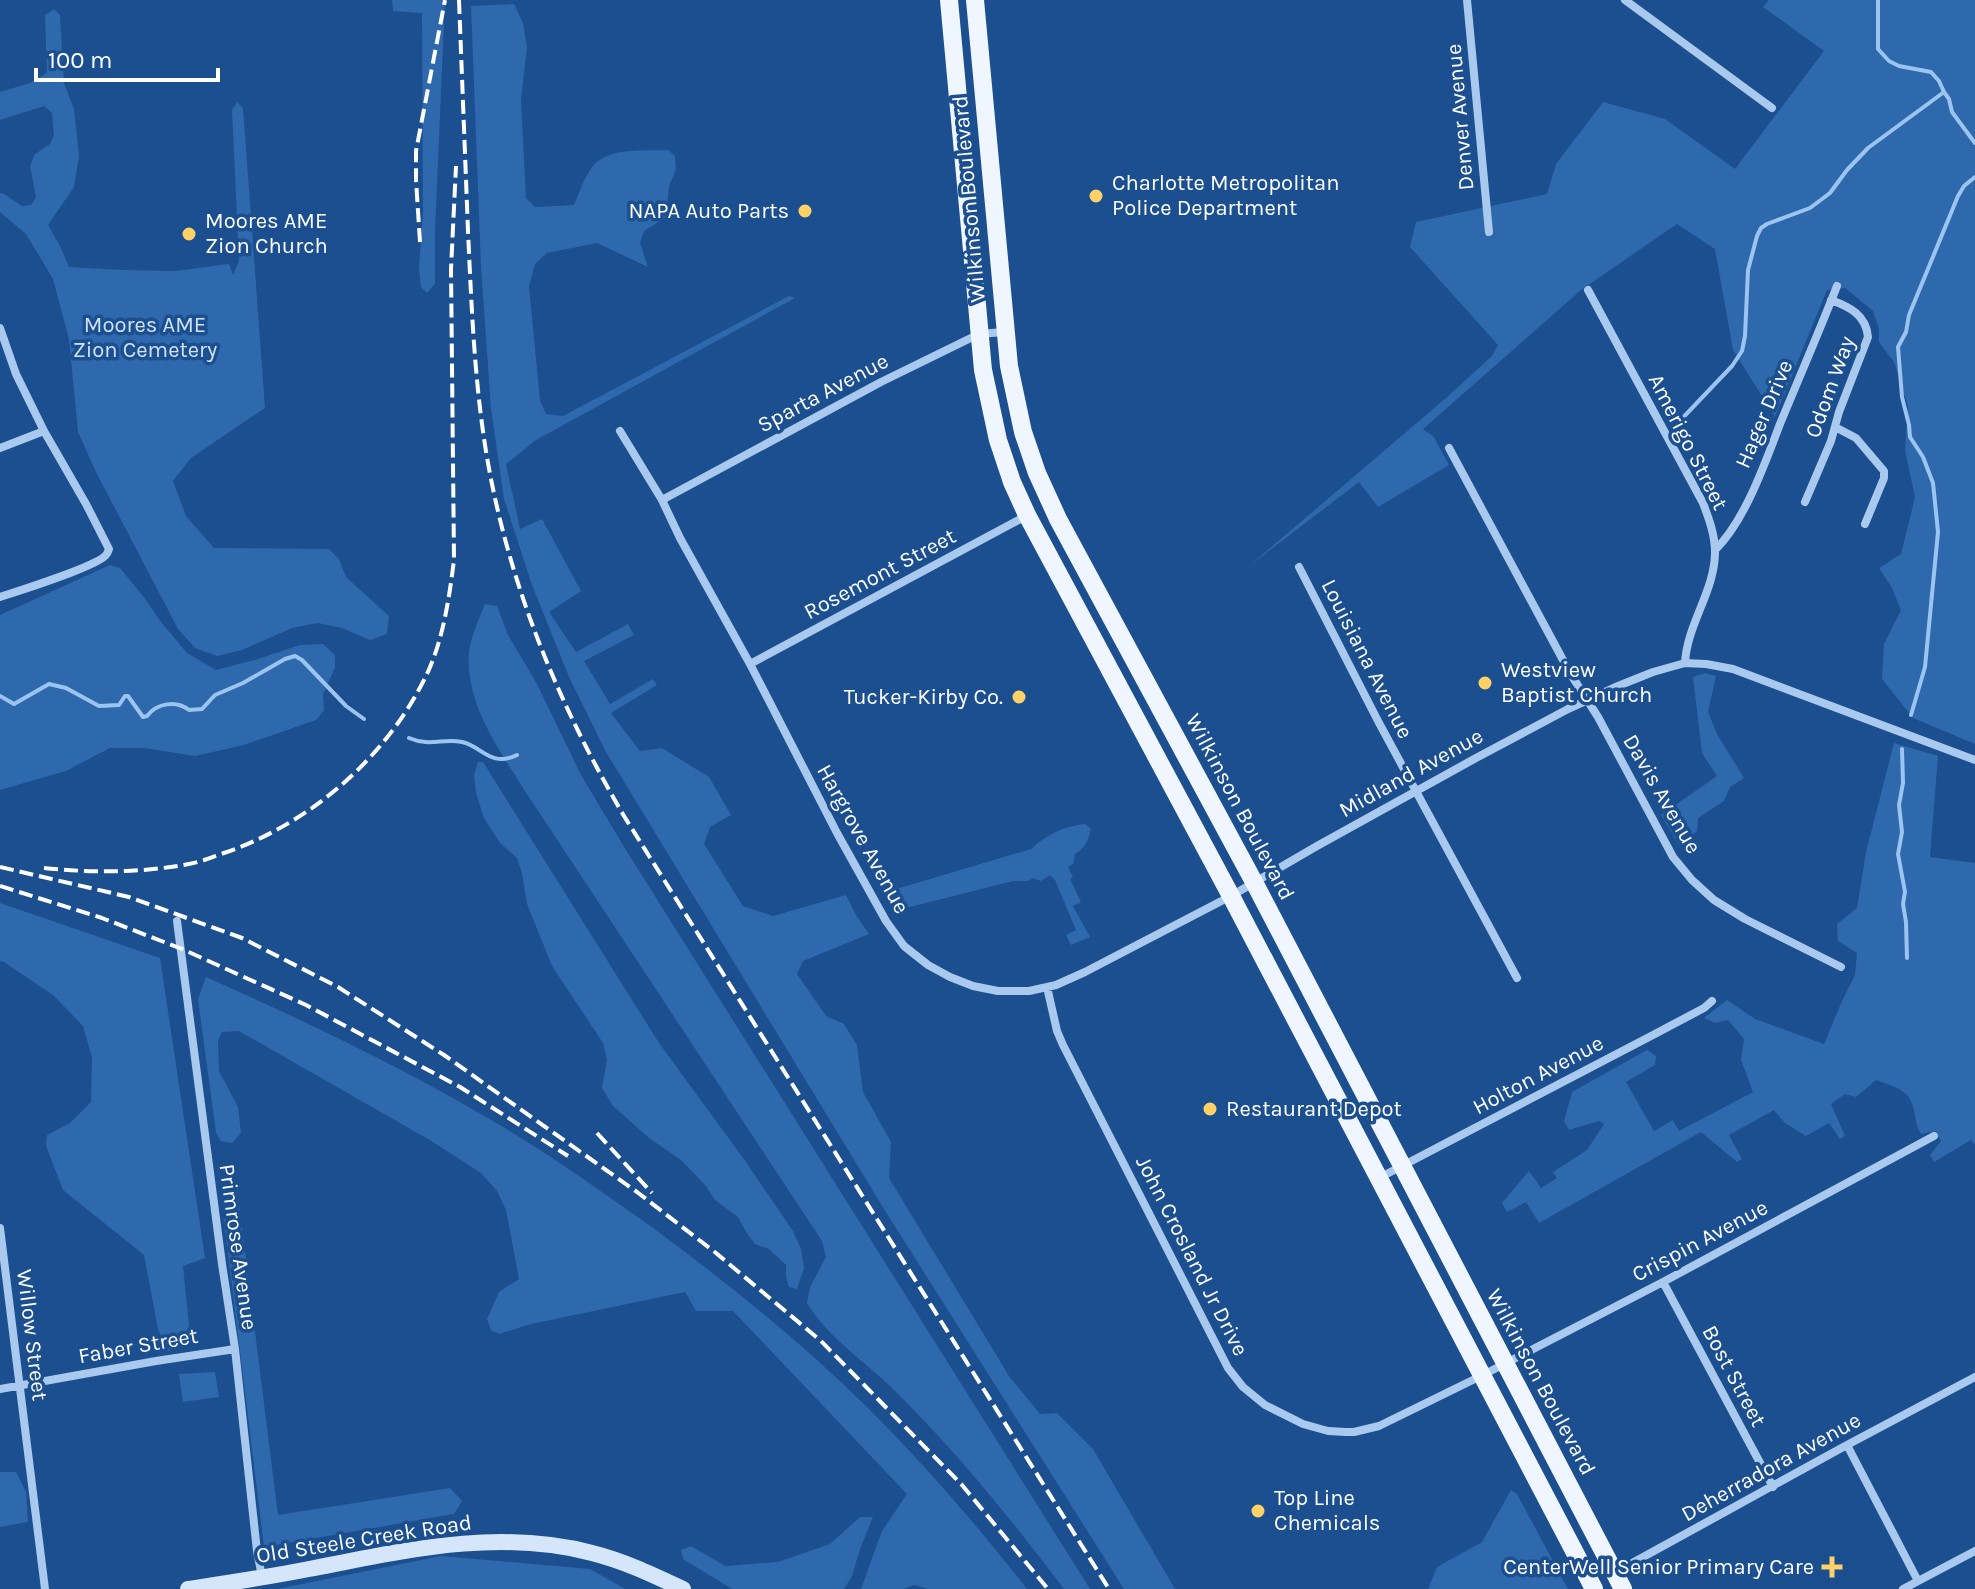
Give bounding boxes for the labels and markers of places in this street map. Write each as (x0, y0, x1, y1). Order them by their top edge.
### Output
place label: Charlotte Metropolitan Police Department (1112, 170, 1340, 221)
marker: Charlotte Metropolitan Police Department (1087, 187, 1105, 205)
place label: NAPA Auto Parts (629, 198, 789, 224)
marker: NAPA Auto Parts (796, 202, 814, 220)
place label: Moores AME Zion Church (205, 208, 328, 259)
marker: Moores AME Zion Church (180, 225, 198, 243)
place label: Westview Baptist Church (1501, 657, 1652, 708)
marker: Westview Baptist Church (1476, 674, 1494, 692)
place label: Tucker-Kirby Co. (844, 684, 1003, 710)
marker: Tucker-Kirby Co. (1010, 688, 1028, 706)
place label: Restaurant Depot (1226, 1096, 1402, 1122)
marker: Restaurant Depot (1201, 1100, 1219, 1118)
place label: Top Line Chemicals (1274, 1485, 1380, 1536)
marker: Top Line Chemicals (1249, 1502, 1267, 1520)
place label: CenterWell Senior Primary Care (1503, 1554, 1814, 1580)
marker: CenterWell Senior Primary Care (1821, 1556, 1843, 1578)

